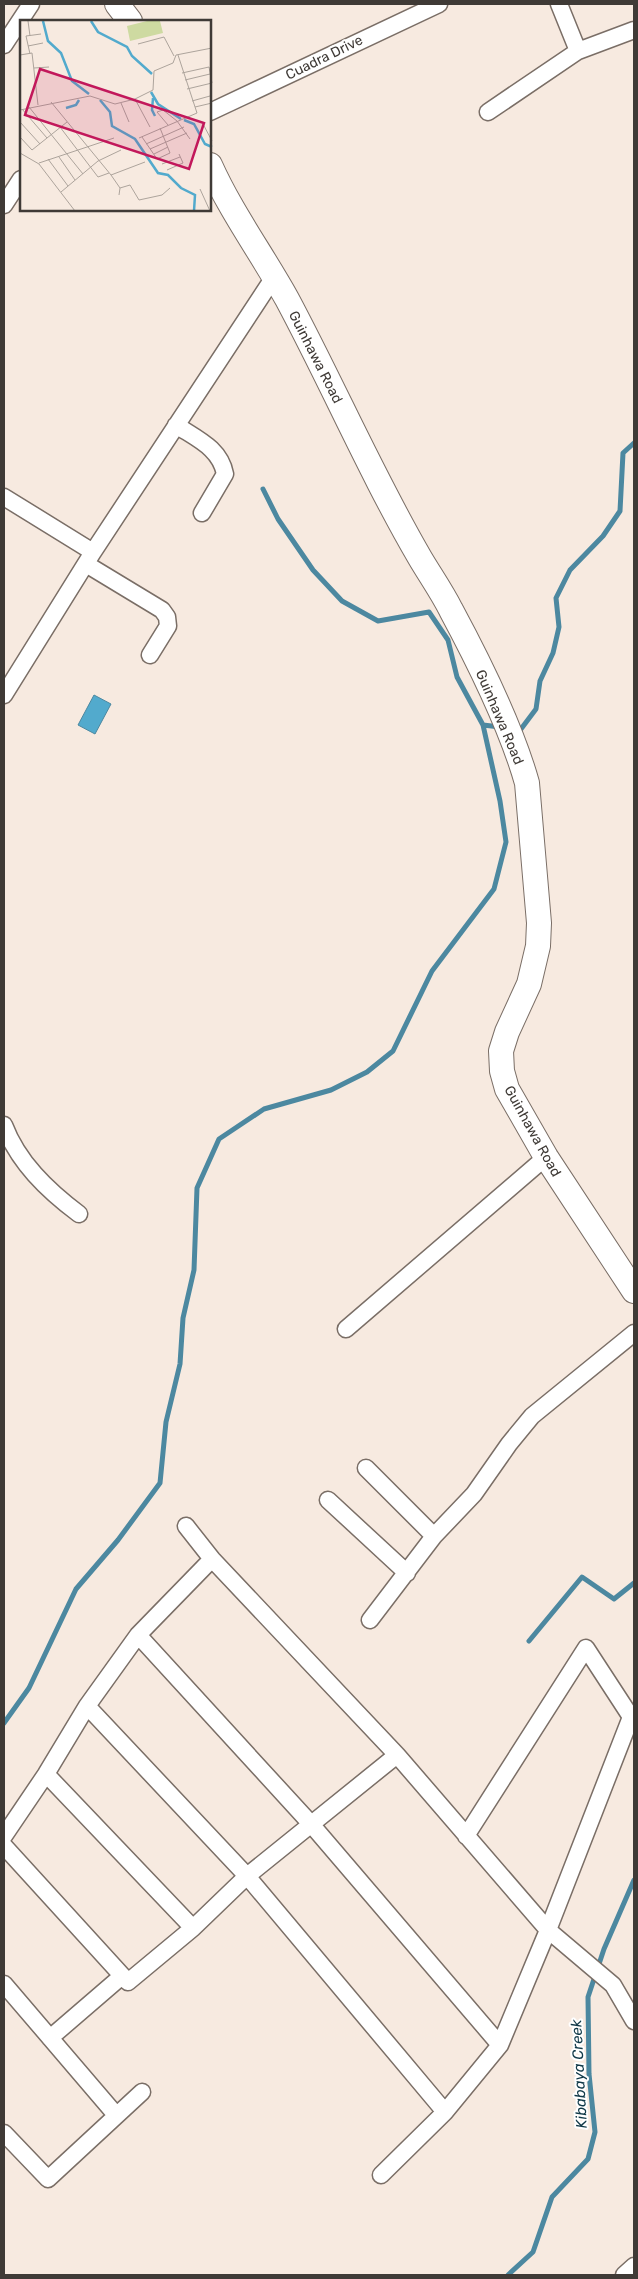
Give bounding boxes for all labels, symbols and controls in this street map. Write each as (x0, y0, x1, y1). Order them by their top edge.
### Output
inset map (20, 20, 211, 211)
street label: Cuadra Drive (283, 31, 366, 83)
street label: Guinhawa Road (285, 308, 346, 406)
street label: Guinhawa Road (472, 667, 527, 767)
street label: Guinhawa Road (501, 1083, 565, 1180)
water label: Kibabaya Creek (567, 2019, 591, 2129)

